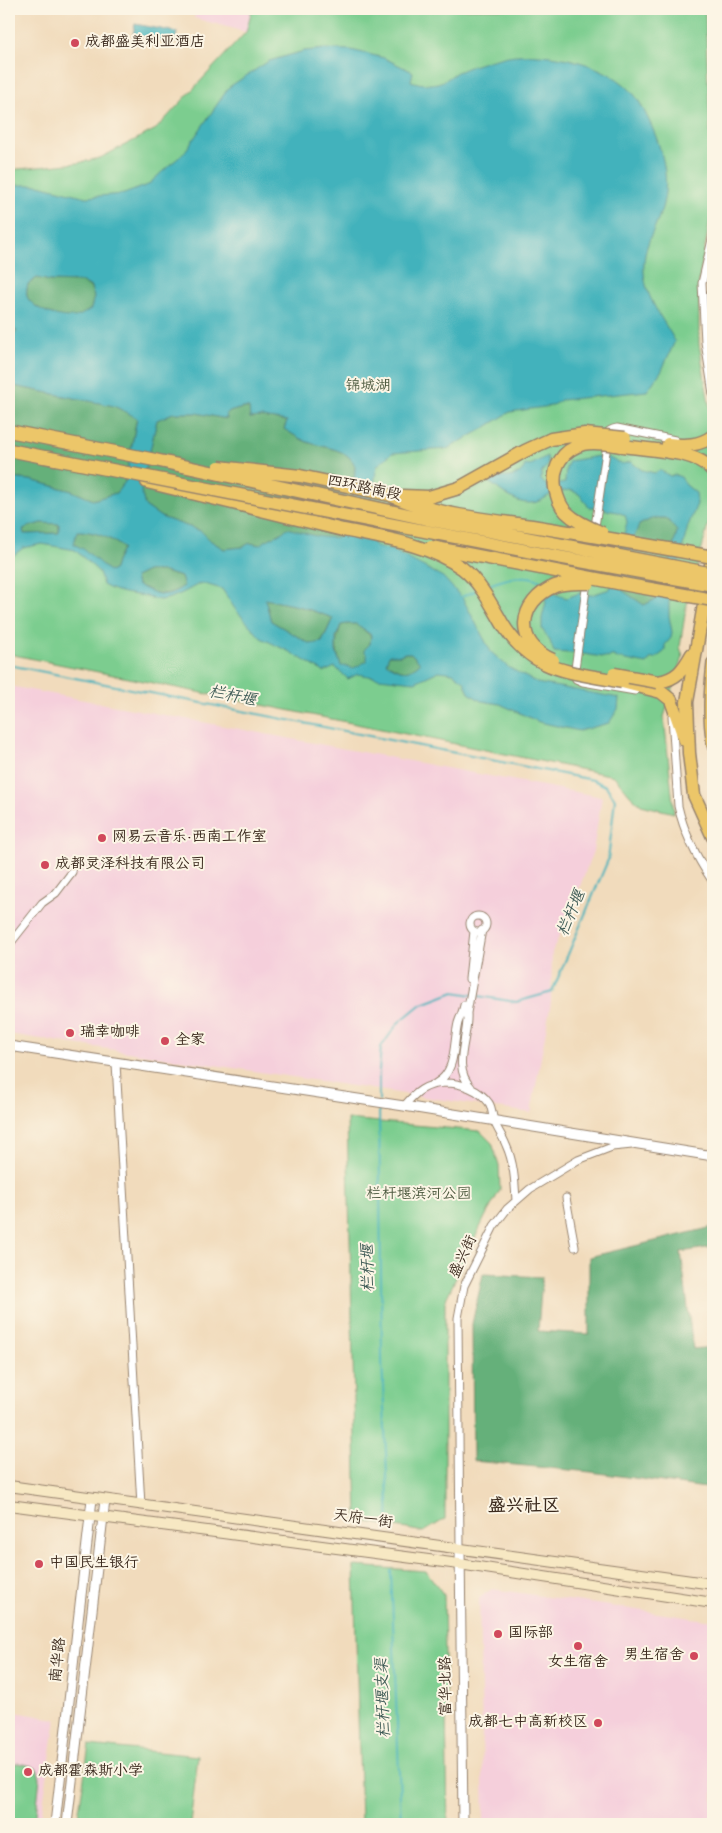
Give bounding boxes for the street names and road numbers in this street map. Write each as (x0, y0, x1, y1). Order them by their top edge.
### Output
street label: 四环路南段 (325, 471, 403, 506)
street label: 盛兴街 (446, 1233, 482, 1281)
street label: 天府一街 (332, 1507, 394, 1533)
street label: 南华路 (47, 1637, 70, 1683)
street label: 富华北路 (437, 1656, 457, 1716)

